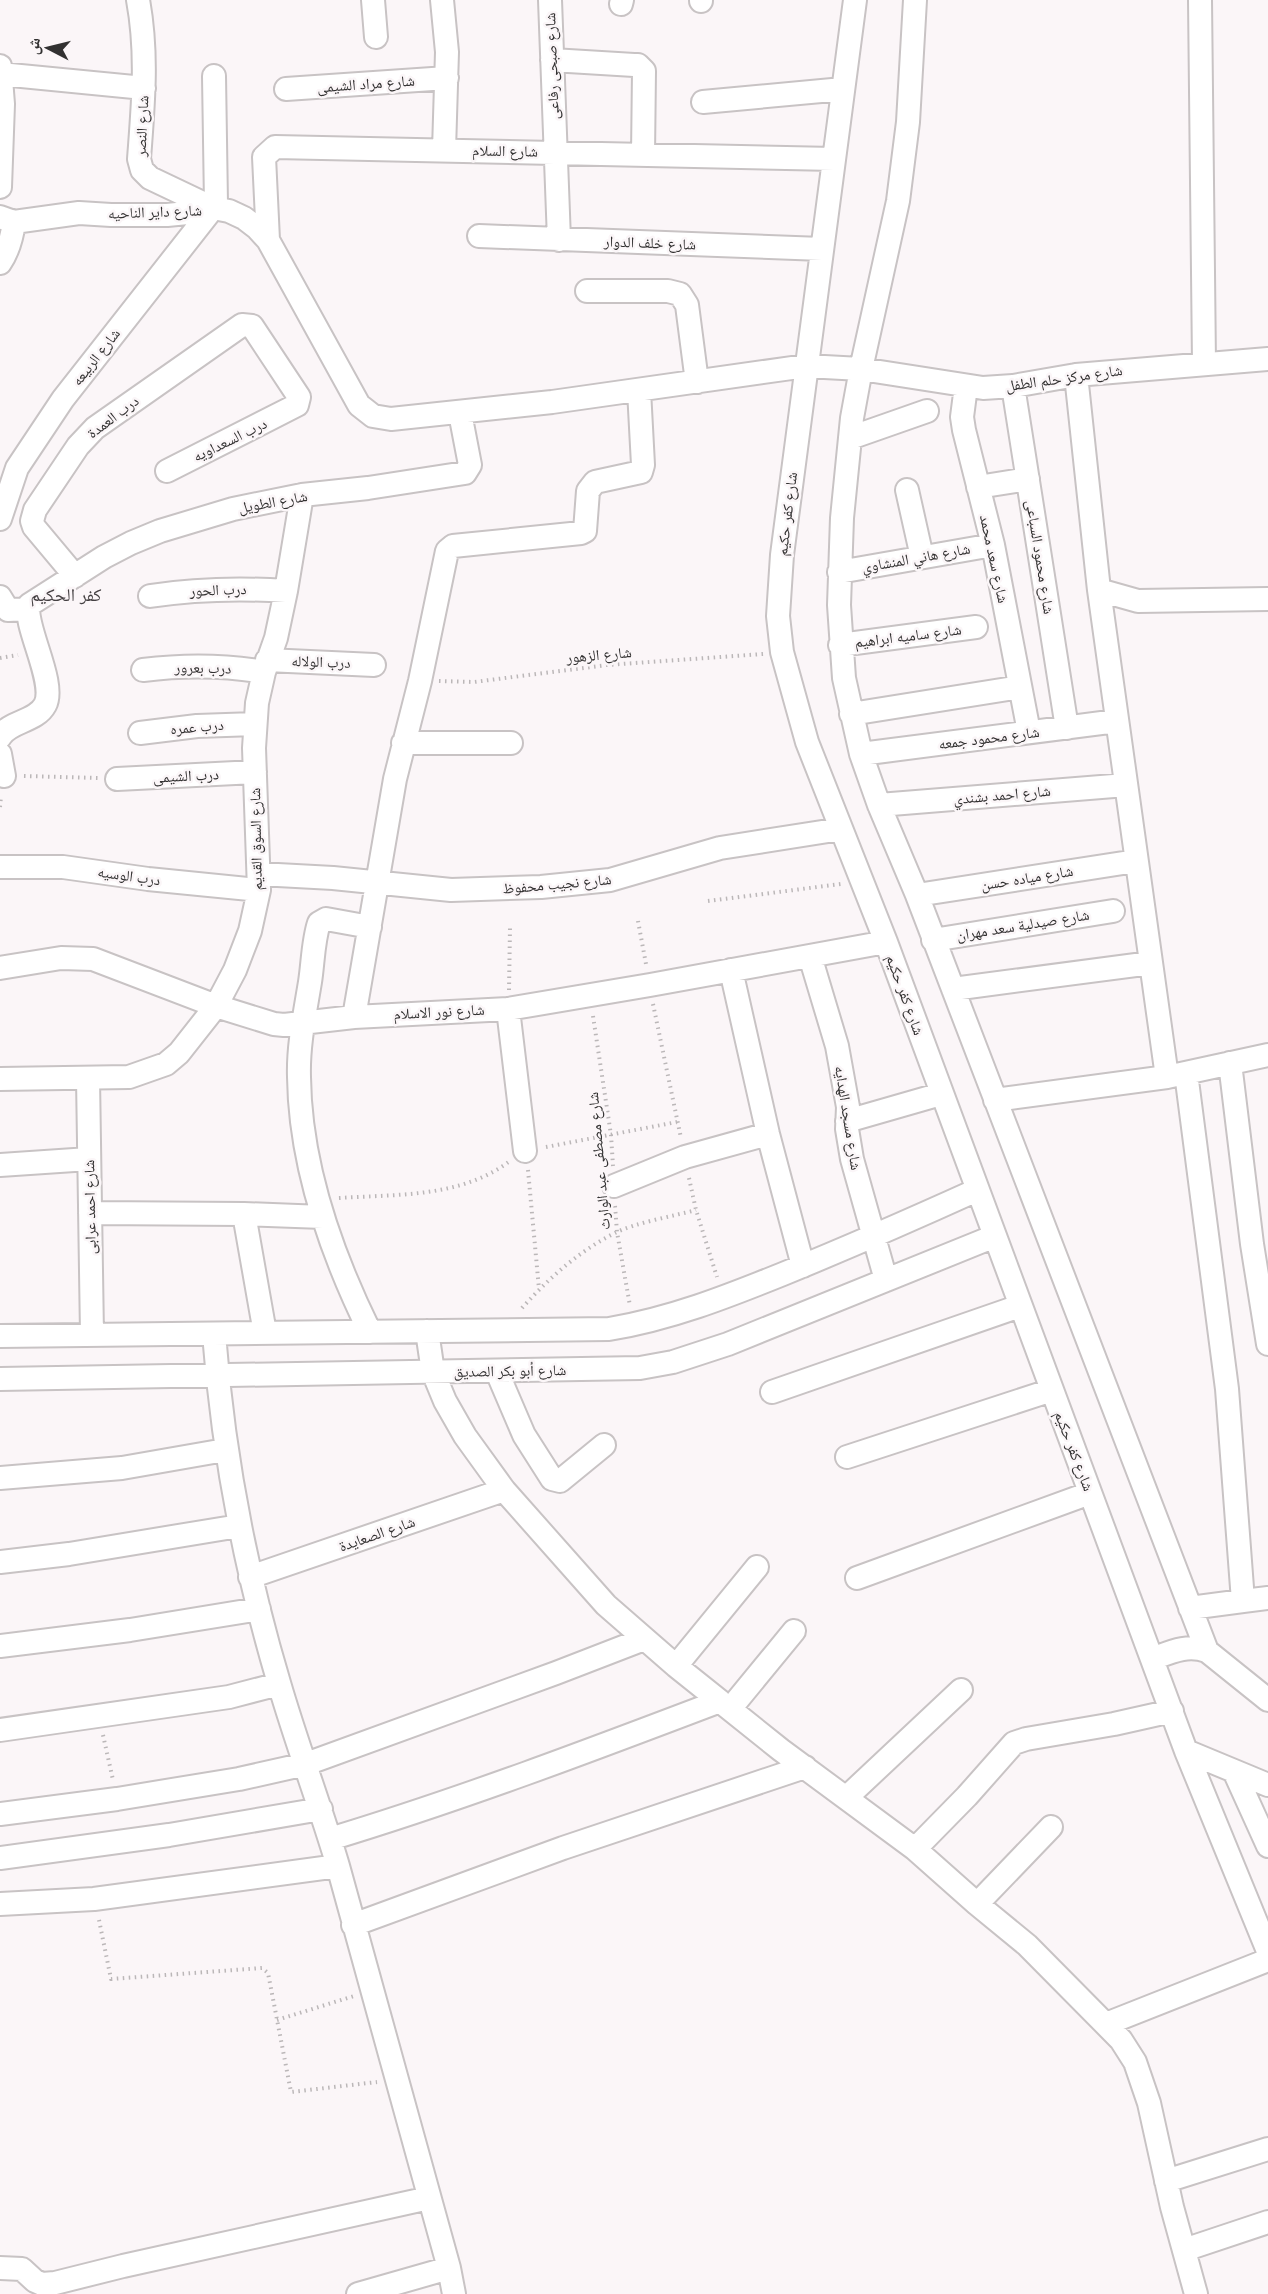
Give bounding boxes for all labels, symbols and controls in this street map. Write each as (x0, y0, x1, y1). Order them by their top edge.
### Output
street label: شارع صبحى رفاعى (540, 12, 564, 120)
north arrow (18, 18, 78, 78)
text: ش (22, 37, 45, 56)
street label: شارع مراد الشيمى (317, 71, 416, 97)
street label: شارع النصر (130, 95, 154, 158)
street label: شارع السلام (472, 140, 538, 162)
street label: شارع داير الناحيه (108, 200, 203, 224)
street label: شارع خلف الدوار (603, 231, 697, 255)
street label: شارع الربيعه (67, 324, 125, 390)
street label: شارع مركز حلم الطفل (1004, 360, 1124, 396)
street label: درب العمدة (83, 391, 143, 443)
street label: درب السعداويه (190, 413, 270, 467)
street label: شارع كفر حكيم (772, 471, 802, 557)
street label: شارع الطويل (237, 486, 309, 518)
street label: شارع محمود السباعى (1021, 498, 1059, 616)
street label: شارع سعد محمد (975, 513, 1013, 605)
street label: شارع هاني المنشاوي (860, 539, 972, 579)
street label: درب الحور (188, 579, 247, 601)
district label: كفر الحكيم (31, 583, 102, 607)
street label: شارع ساميه ابراهيم (853, 620, 963, 652)
street label: شارع الزهور (564, 642, 633, 668)
street label: درب الولاله (291, 651, 351, 673)
street label: درب بعرور (173, 657, 232, 678)
street label: درب عمره (169, 715, 225, 739)
street label: شارع محمود جمعه (937, 722, 1041, 754)
street label: درب الشيمى (152, 764, 220, 788)
street label: شارع احمد بشندي (952, 781, 1052, 811)
street label: شارع السوق القديم (245, 787, 267, 890)
street label: شارع مياده حسن (979, 861, 1075, 895)
street label: درب الوسيه (96, 862, 162, 890)
street label: شارع نجيب محفوظ (502, 869, 613, 899)
street label: شارع صيدلية سعد مهران (955, 905, 1091, 945)
street label: شارع كفر حكيم (881, 952, 929, 1038)
street label: شارع نور الاسلام (393, 1000, 485, 1024)
street label: شارع مسجد الهدايه (830, 1064, 866, 1172)
street label: شارع مصطفى عبد الوارث (583, 1091, 615, 1231)
street label: شارع احمد عرابى (79, 1159, 101, 1254)
street label: شارع أبو بكر الصديق (454, 1360, 567, 1382)
street label: شارع كفر حكيم (1050, 1408, 1098, 1494)
street label: شارع الصعايدة (336, 1512, 418, 1556)

